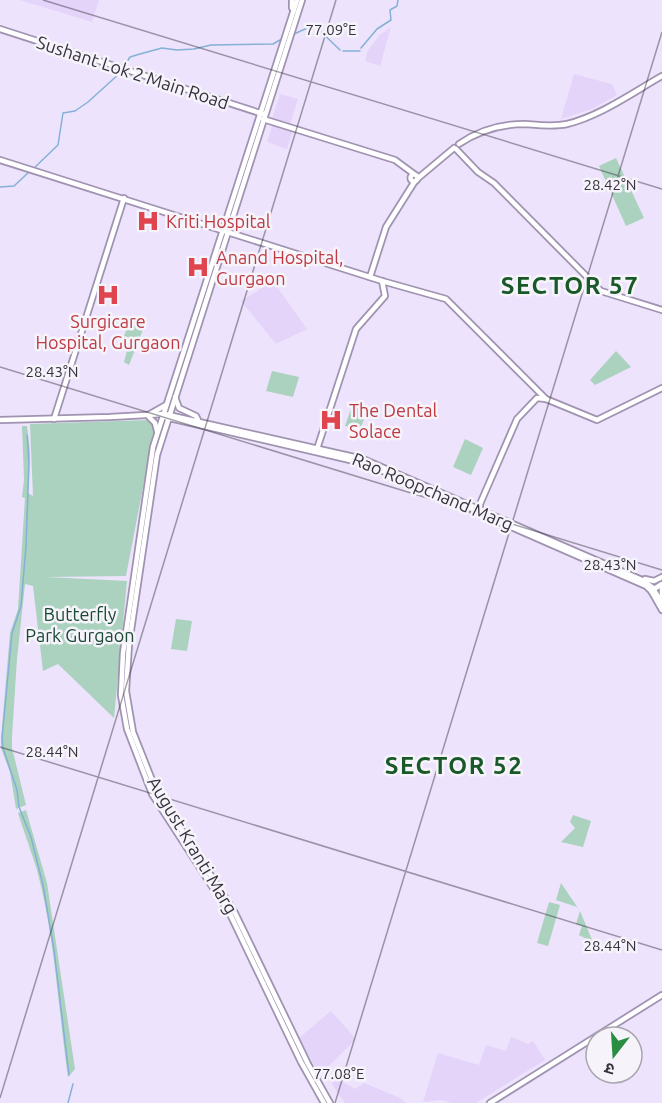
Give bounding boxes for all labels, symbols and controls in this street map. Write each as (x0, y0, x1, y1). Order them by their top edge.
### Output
text: 77.09°E (306, 21, 356, 38)
street label: Sushant Lok 2 Main Road (34, 31, 232, 113)
text: 28.42°N (583, 176, 637, 193)
hospital icon: Kriti Hospital (135, 208, 161, 234)
place label: Kriti Hospital (166, 211, 271, 231)
place label: Anand Hospital, Gurgaon (216, 247, 343, 288)
hospital icon: Anand Hospital, Gurgaon (185, 254, 211, 280)
district label: SECTOR 57 (501, 272, 639, 299)
hospital icon: Surgicare Hospital, Gurgaon (95, 282, 121, 308)
place label: Surgicare Hospital, Gurgaon (36, 311, 180, 352)
text: 28.43°N (25, 363, 79, 380)
place label: The Dental Solace (349, 400, 438, 441)
hospital icon: The Dental Solace (318, 407, 344, 433)
street label: Rao Roopchand Marg (350, 448, 516, 534)
text: 28.43°N (583, 556, 637, 573)
park label: Butterfly Park Gurgaon (25, 604, 135, 645)
text: 28.44°N (25, 743, 79, 760)
district label: SECTOR 52 (385, 752, 523, 779)
street label: August Kranti Marg (144, 773, 242, 917)
text: 28.44°N (583, 937, 637, 954)
north arrow (584, 1025, 644, 1085)
text: उ (602, 1059, 617, 1079)
text: 77.08°E (314, 1065, 364, 1082)

